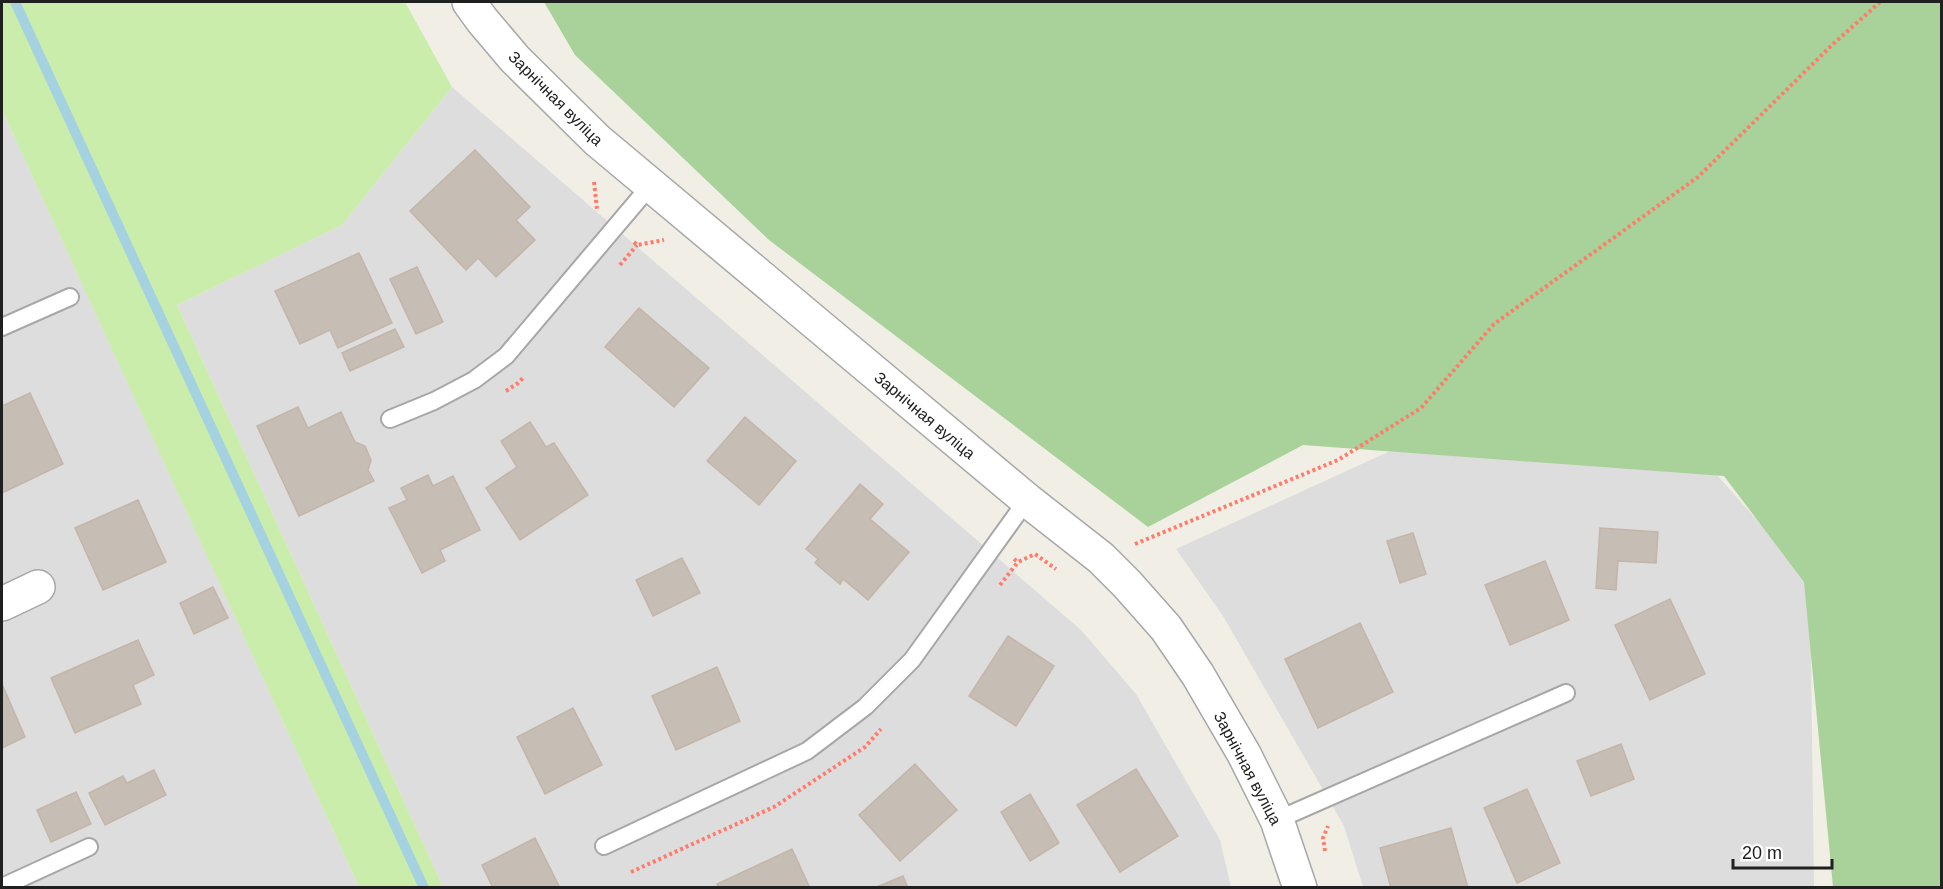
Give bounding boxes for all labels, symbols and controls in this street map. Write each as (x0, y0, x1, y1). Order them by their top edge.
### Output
street label: Зарнічная вуліца (505, 48, 606, 149)
street label: Зарнічная вуліца (871, 368, 978, 462)
street label: Зарнічная вуліца (1211, 709, 1285, 828)
scale bar (1733, 832, 1832, 870)
text: 20 m (1742, 843, 1782, 863)

